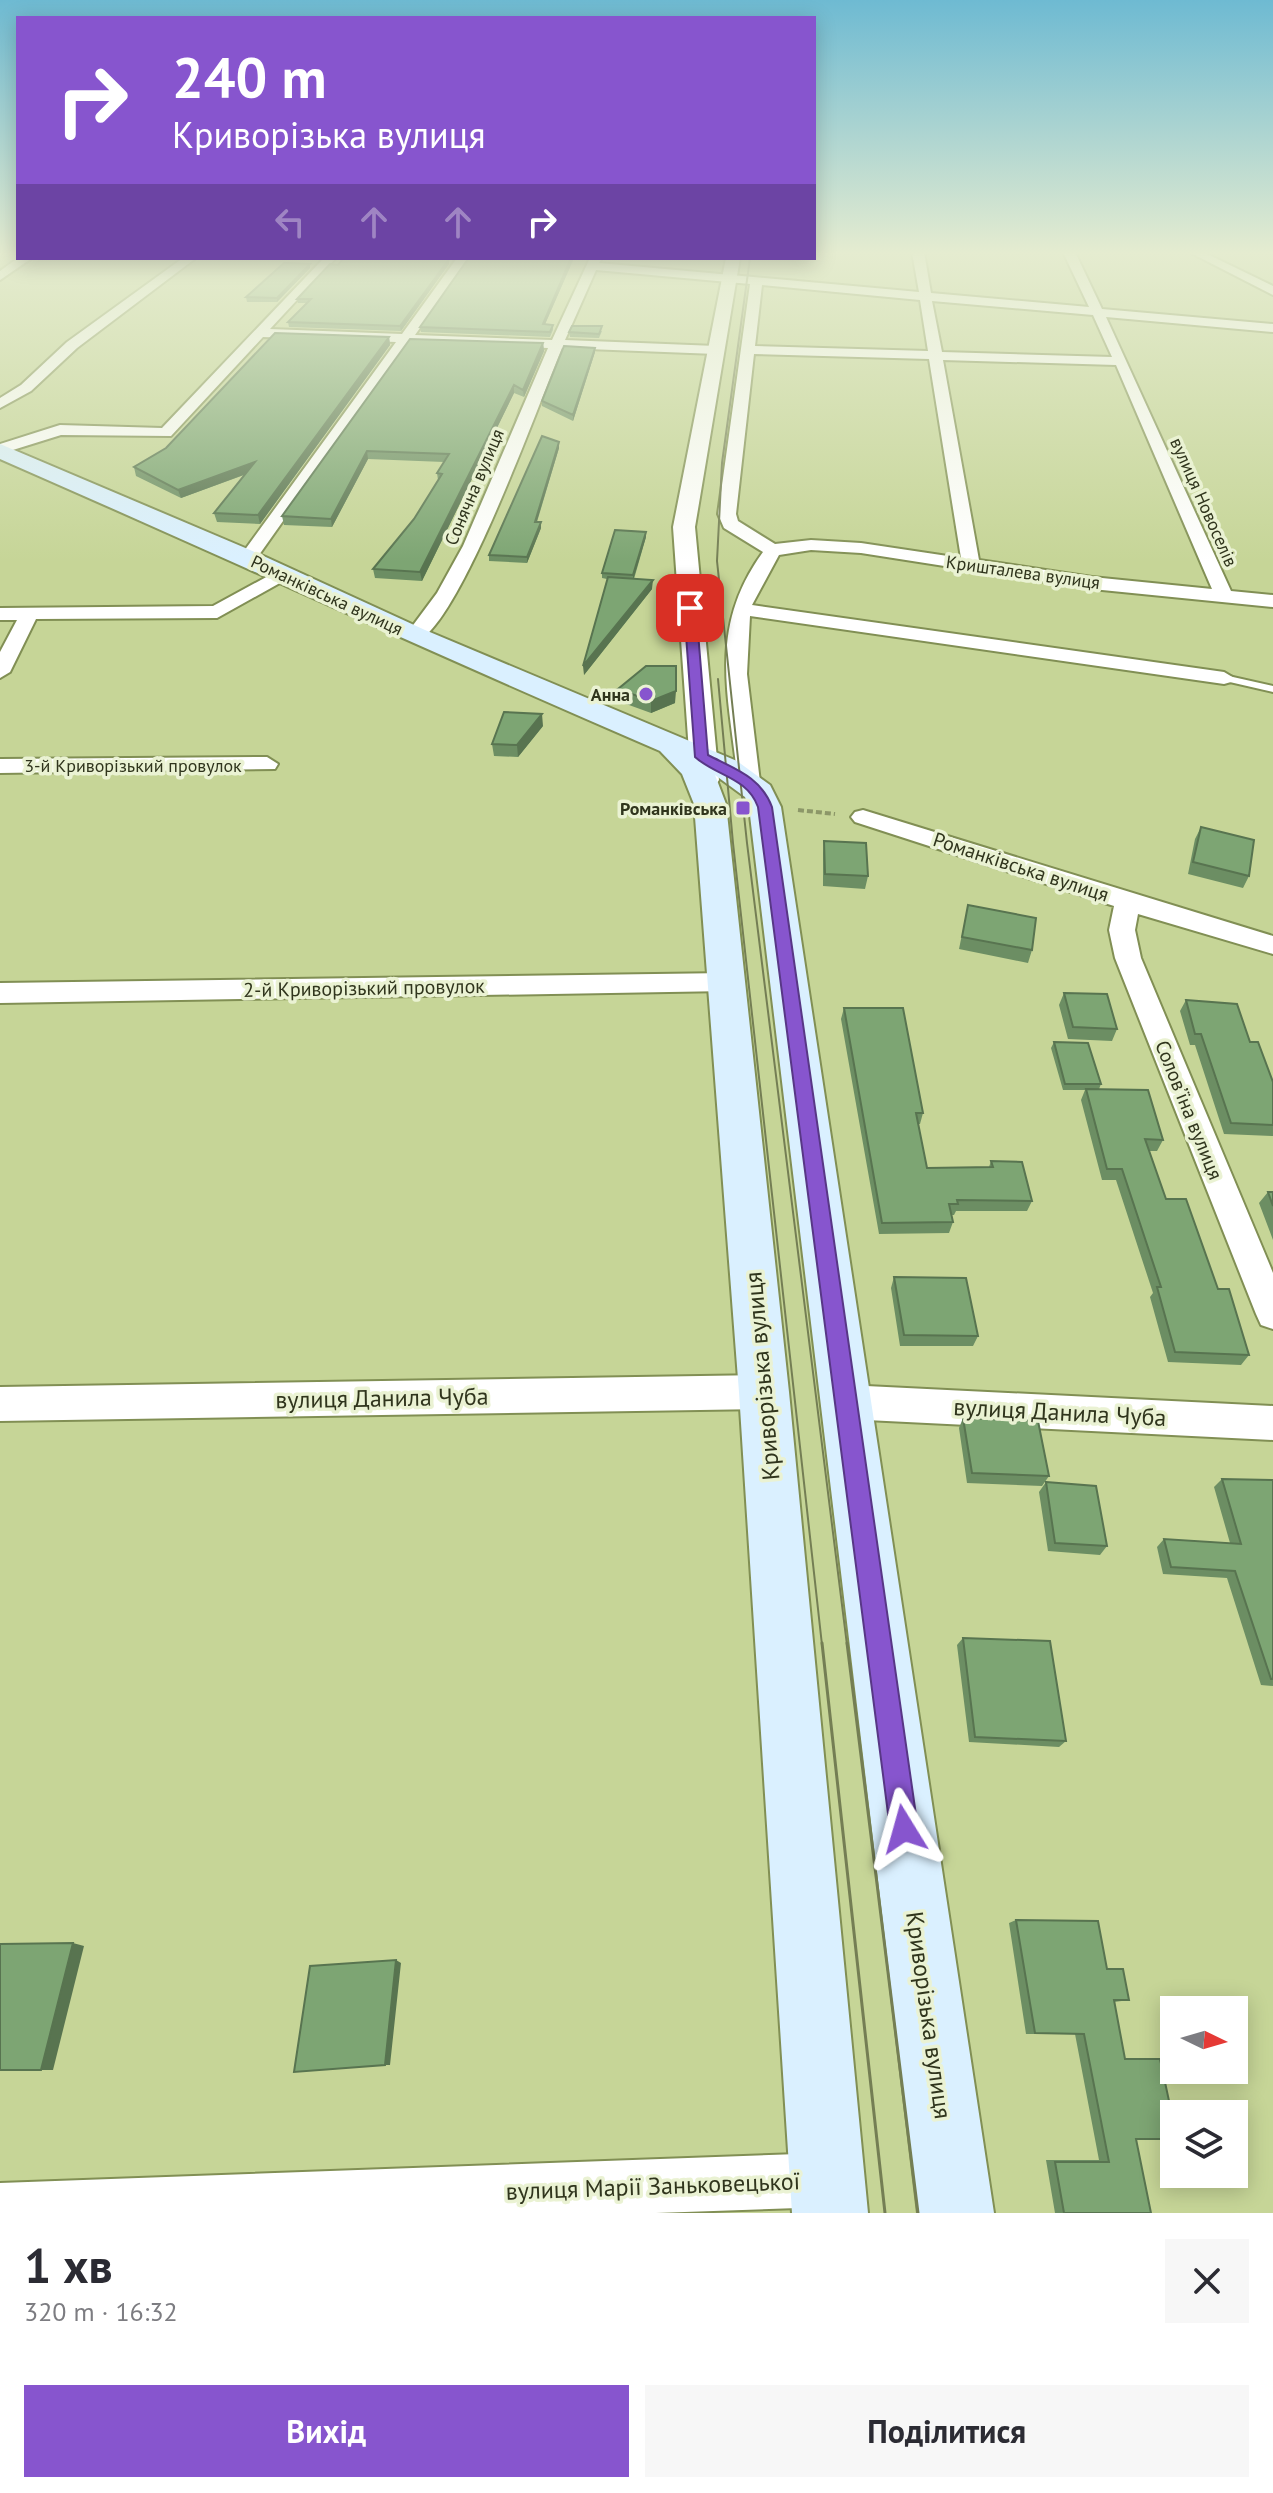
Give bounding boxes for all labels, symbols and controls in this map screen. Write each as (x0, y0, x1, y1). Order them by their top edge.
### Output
text: 240 m (172, 41, 327, 113)
icon: right (40, 48, 144, 152)
text: Криворізька вулиця (172, 111, 486, 158)
icon: left (268, 200, 312, 244)
icon: ahead (352, 200, 396, 244)
icon: ahead (436, 200, 480, 244)
icon: right (520, 200, 564, 244)
street label: Сонячна вулиця (439, 425, 509, 549)
street label: вулиця Новоселів (1165, 434, 1243, 570)
street label: Романківська вулиця (247, 550, 407, 640)
street label: Кришталева вулиця (945, 550, 1101, 594)
pin (656, 574, 724, 642)
icon: arrive (668, 586, 712, 630)
place label: Анна (591, 683, 630, 706)
marker: Анна (637, 685, 655, 703)
street label: 3-й Криворізький провулок (24, 754, 242, 777)
place label: Романківська (620, 797, 727, 820)
marker: Романківська (734, 799, 752, 817)
street label: Романківська вулиця (930, 826, 1112, 908)
street label: 2-й Криворізький провулок (243, 973, 485, 1003)
street label: Соловʼїна вулиця (1149, 1036, 1229, 1184)
street label: Криворізька вулиця (737, 1271, 787, 1481)
street label: вулиця Данила Чуба (275, 1381, 489, 1415)
street label: вулиця Данила Чуба (953, 1391, 1167, 1433)
position arrow (862, 1787, 946, 1871)
street label: Криворізька вулиця (899, 1909, 959, 2121)
north arrow (1160, 1996, 1248, 2084)
map controls (1160, 1996, 1248, 2188)
button: layers (1160, 2100, 1248, 2188)
street label: вулиця Марії Заньковецької (505, 2165, 801, 2207)
text: 1 хв (24, 2234, 113, 2296)
button: close (1165, 2239, 1249, 2323)
text: 320 m · 16:32 (24, 2295, 178, 2328)
button: Вихід (24, 2385, 629, 2477)
button: Поділитися (645, 2385, 1249, 2477)

